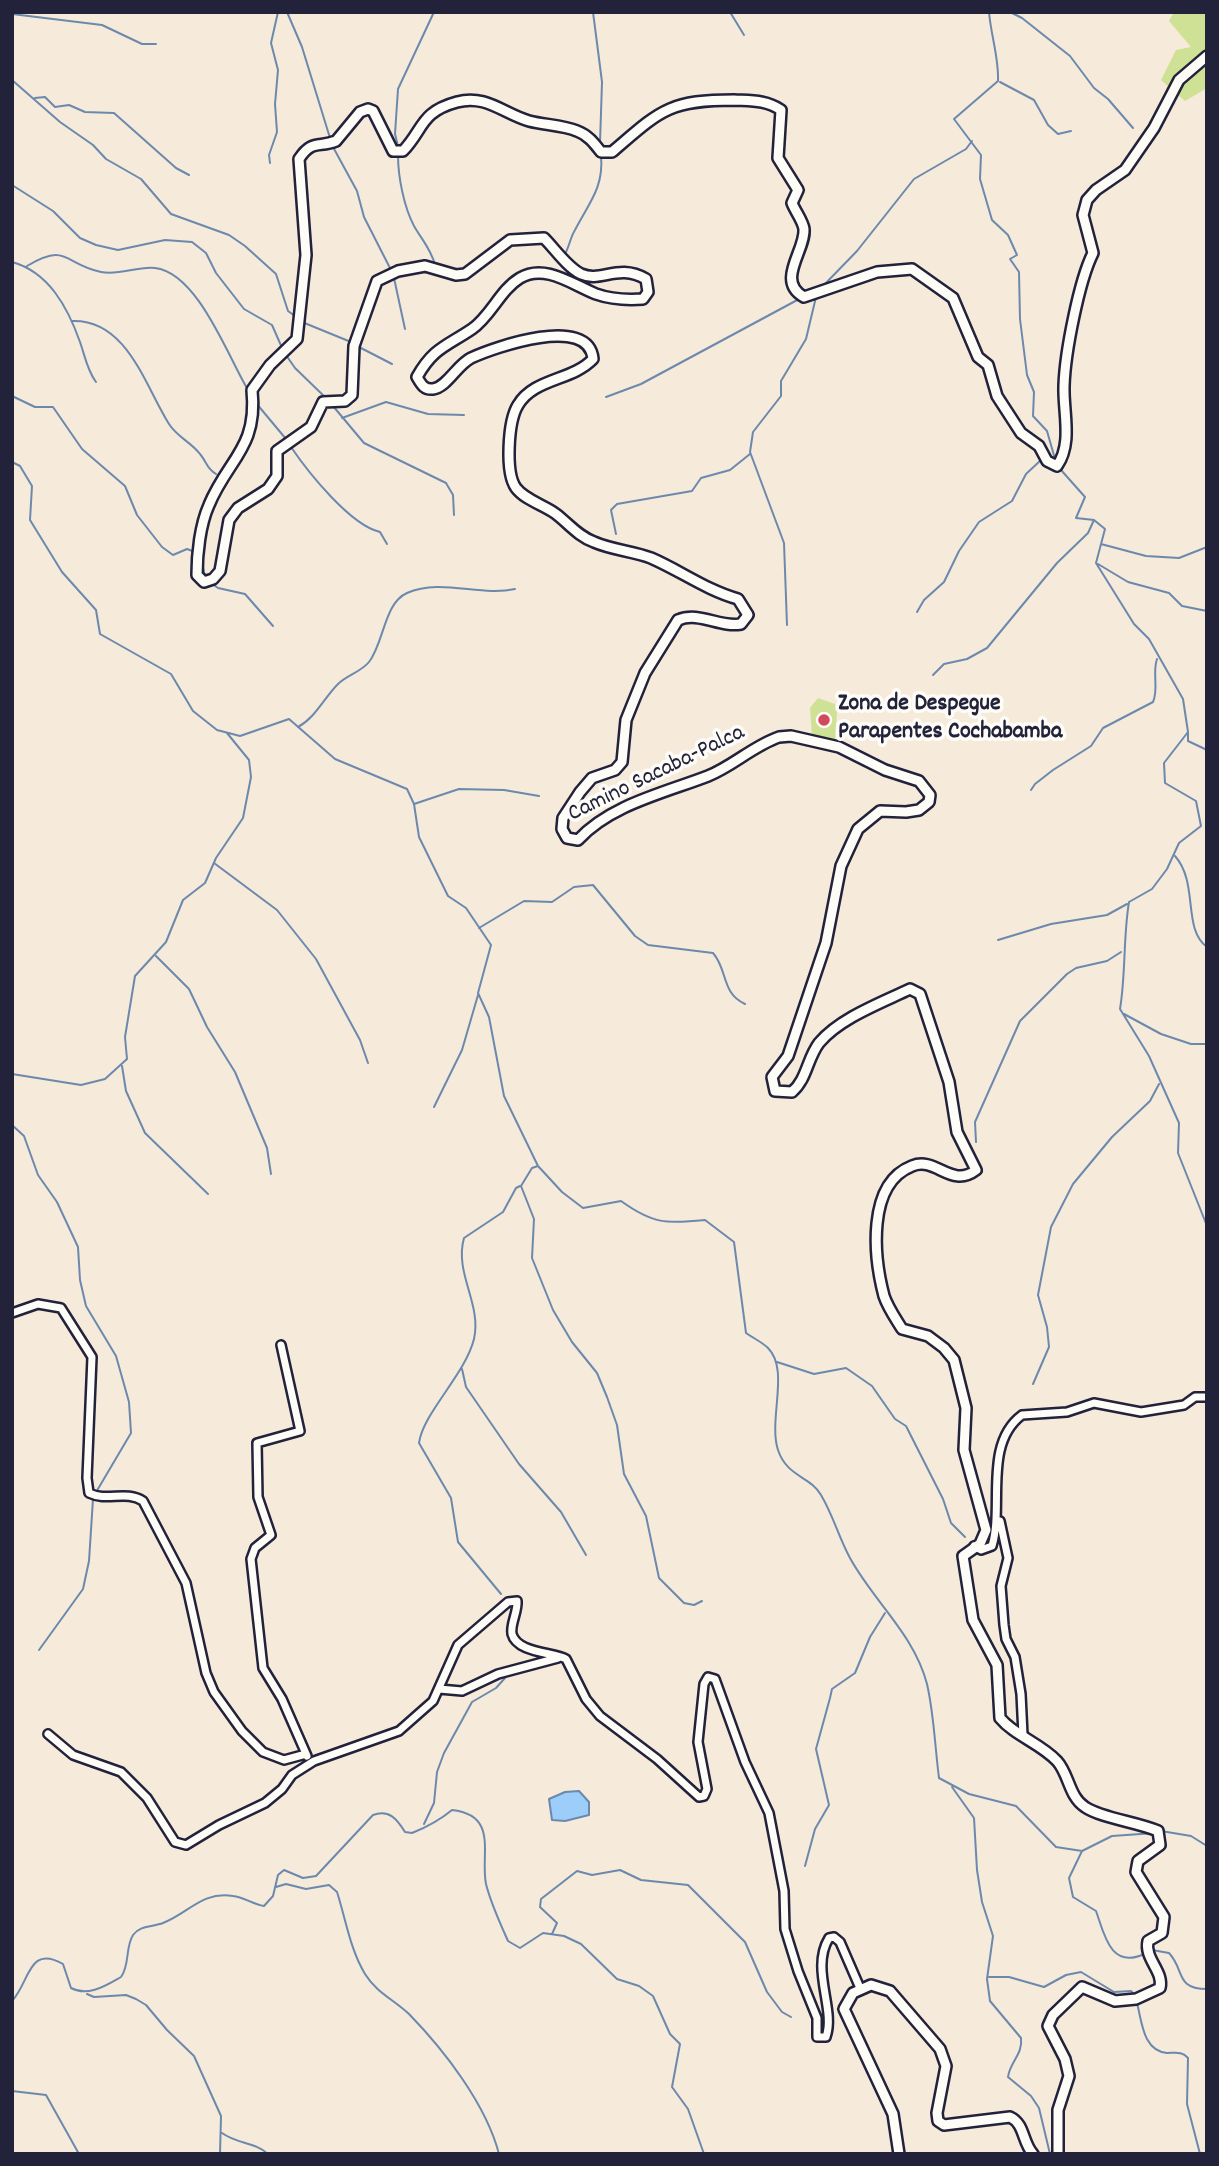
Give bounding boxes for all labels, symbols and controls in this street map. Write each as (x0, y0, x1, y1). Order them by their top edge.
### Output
place label: Zona de Despegue Parapentes Cochabamba (838, 692, 1062, 748)
marker: Zona de Despegue Parapentes Cochabamba (816, 712, 832, 728)
street label: Camino Sacaba-Palca (564, 720, 750, 830)

